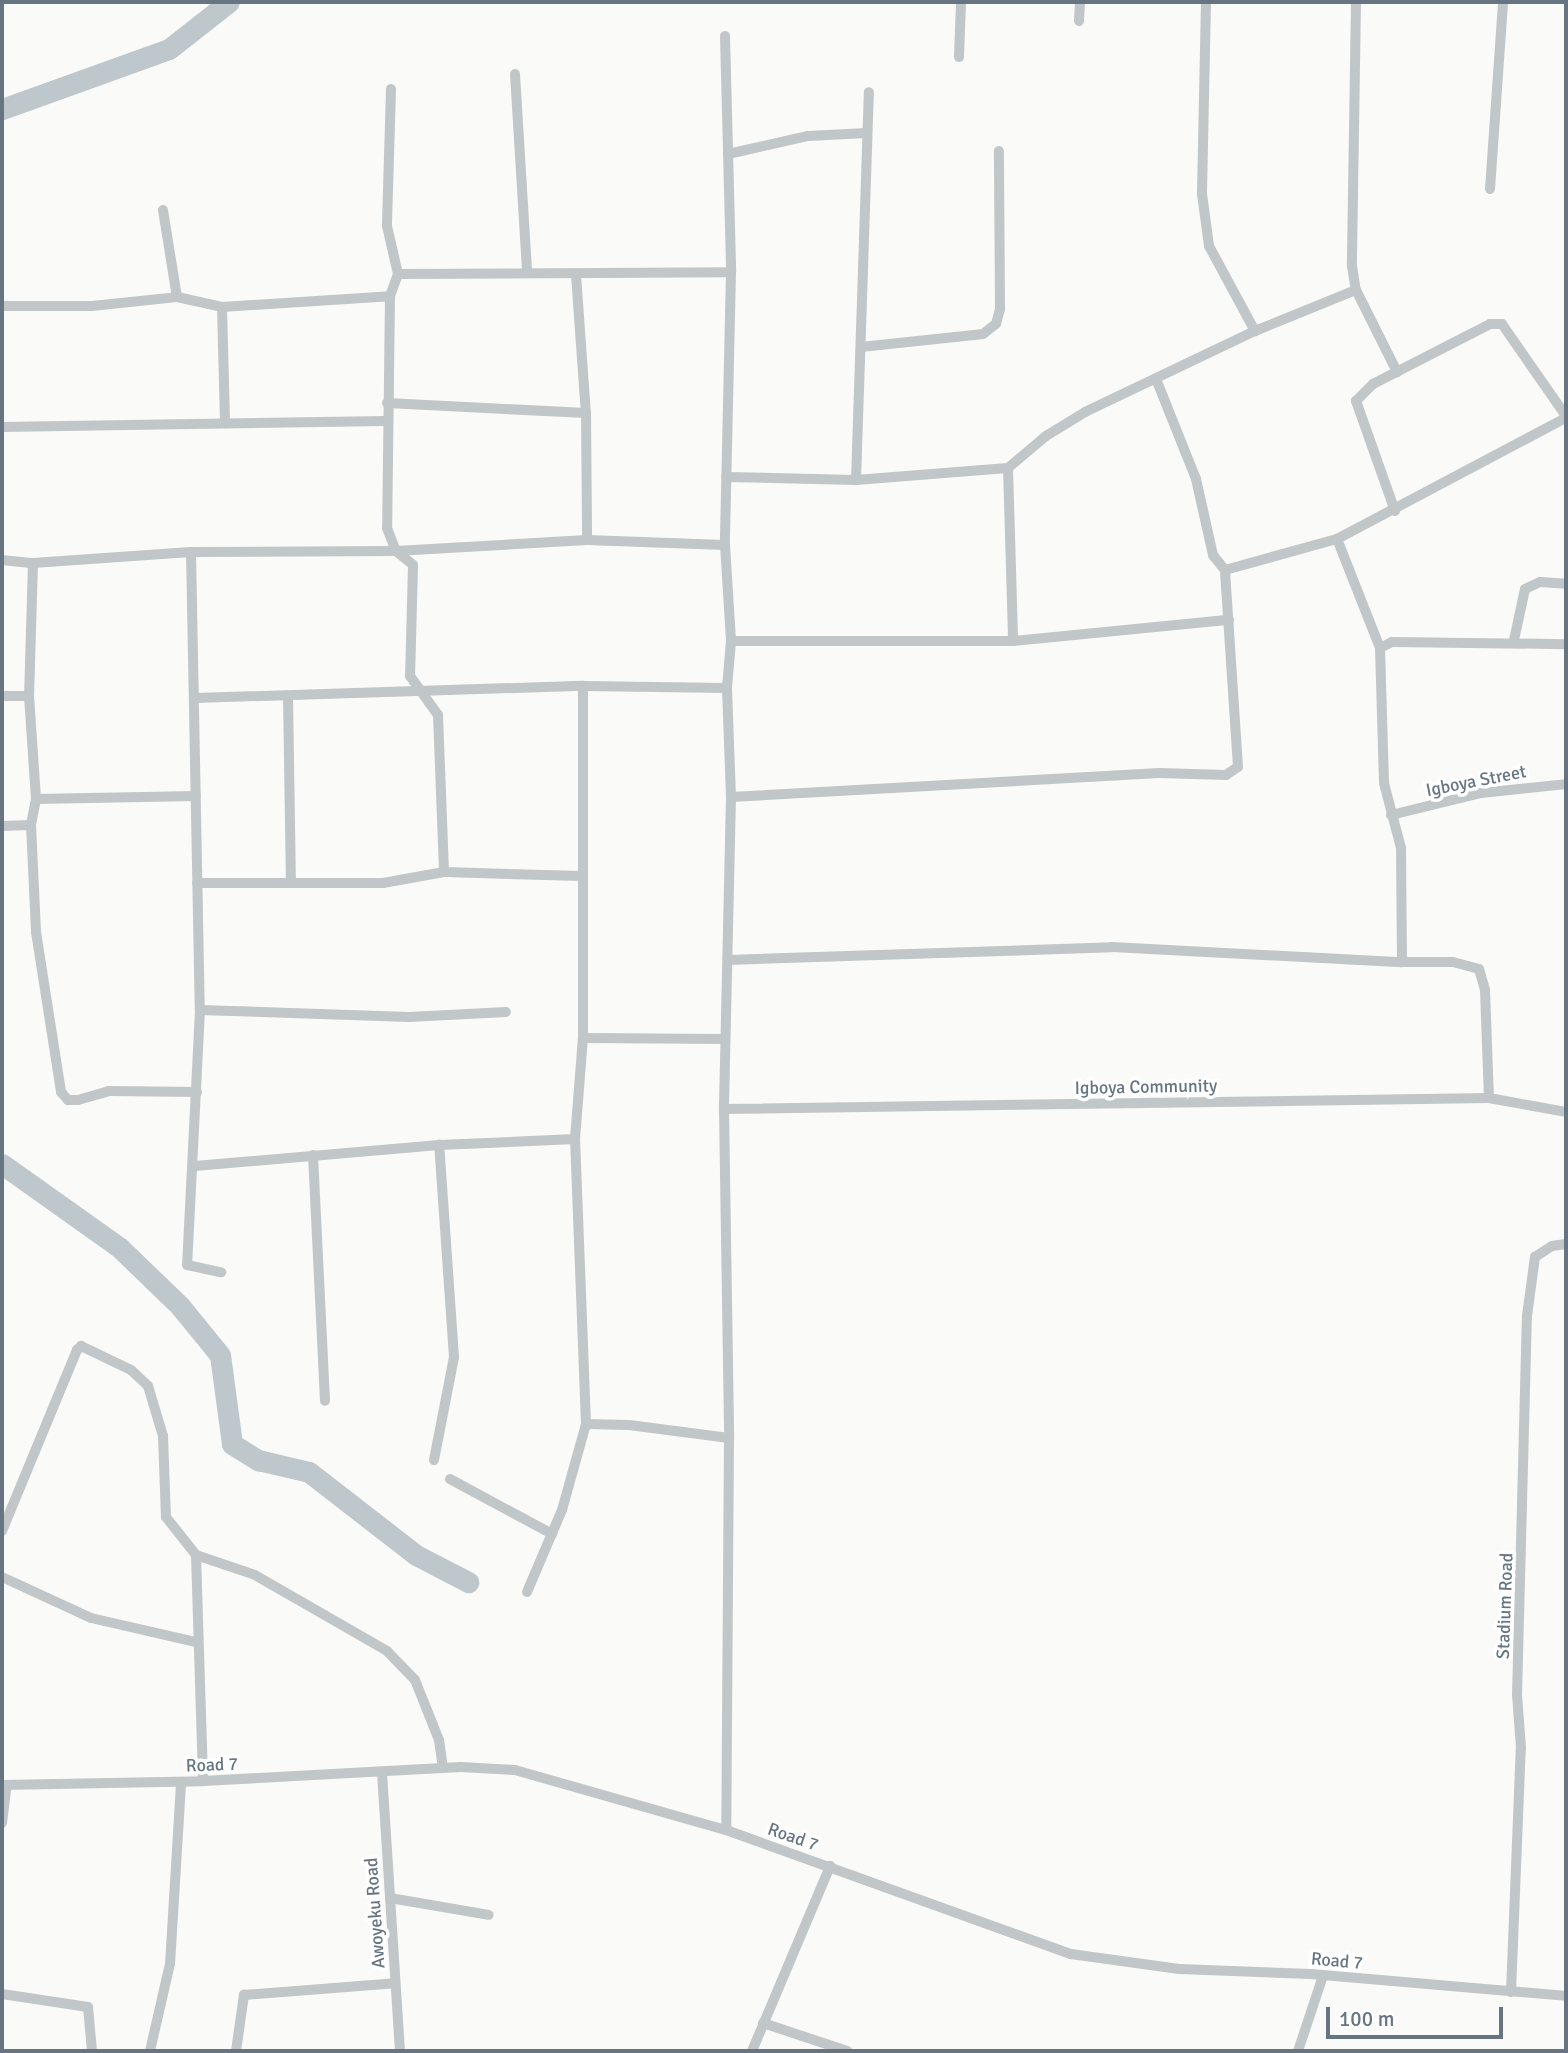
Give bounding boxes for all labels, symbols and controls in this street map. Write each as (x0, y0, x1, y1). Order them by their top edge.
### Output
street label: Igboya Street (1424, 761, 1528, 801)
street label: Igboya Community (1074, 1075, 1218, 1099)
street label: Stadium Road (1492, 1552, 1518, 1660)
street label: Road 7 (186, 1753, 238, 1777)
street label: Road 7 (765, 1818, 821, 1856)
street label: Awoyeku Road (360, 1857, 390, 1969)
street label: Road 7 (1310, 1948, 1364, 1974)
scale bar (1330, 1994, 1507, 2038)
text: 100 m (1339, 2006, 1394, 2032)

